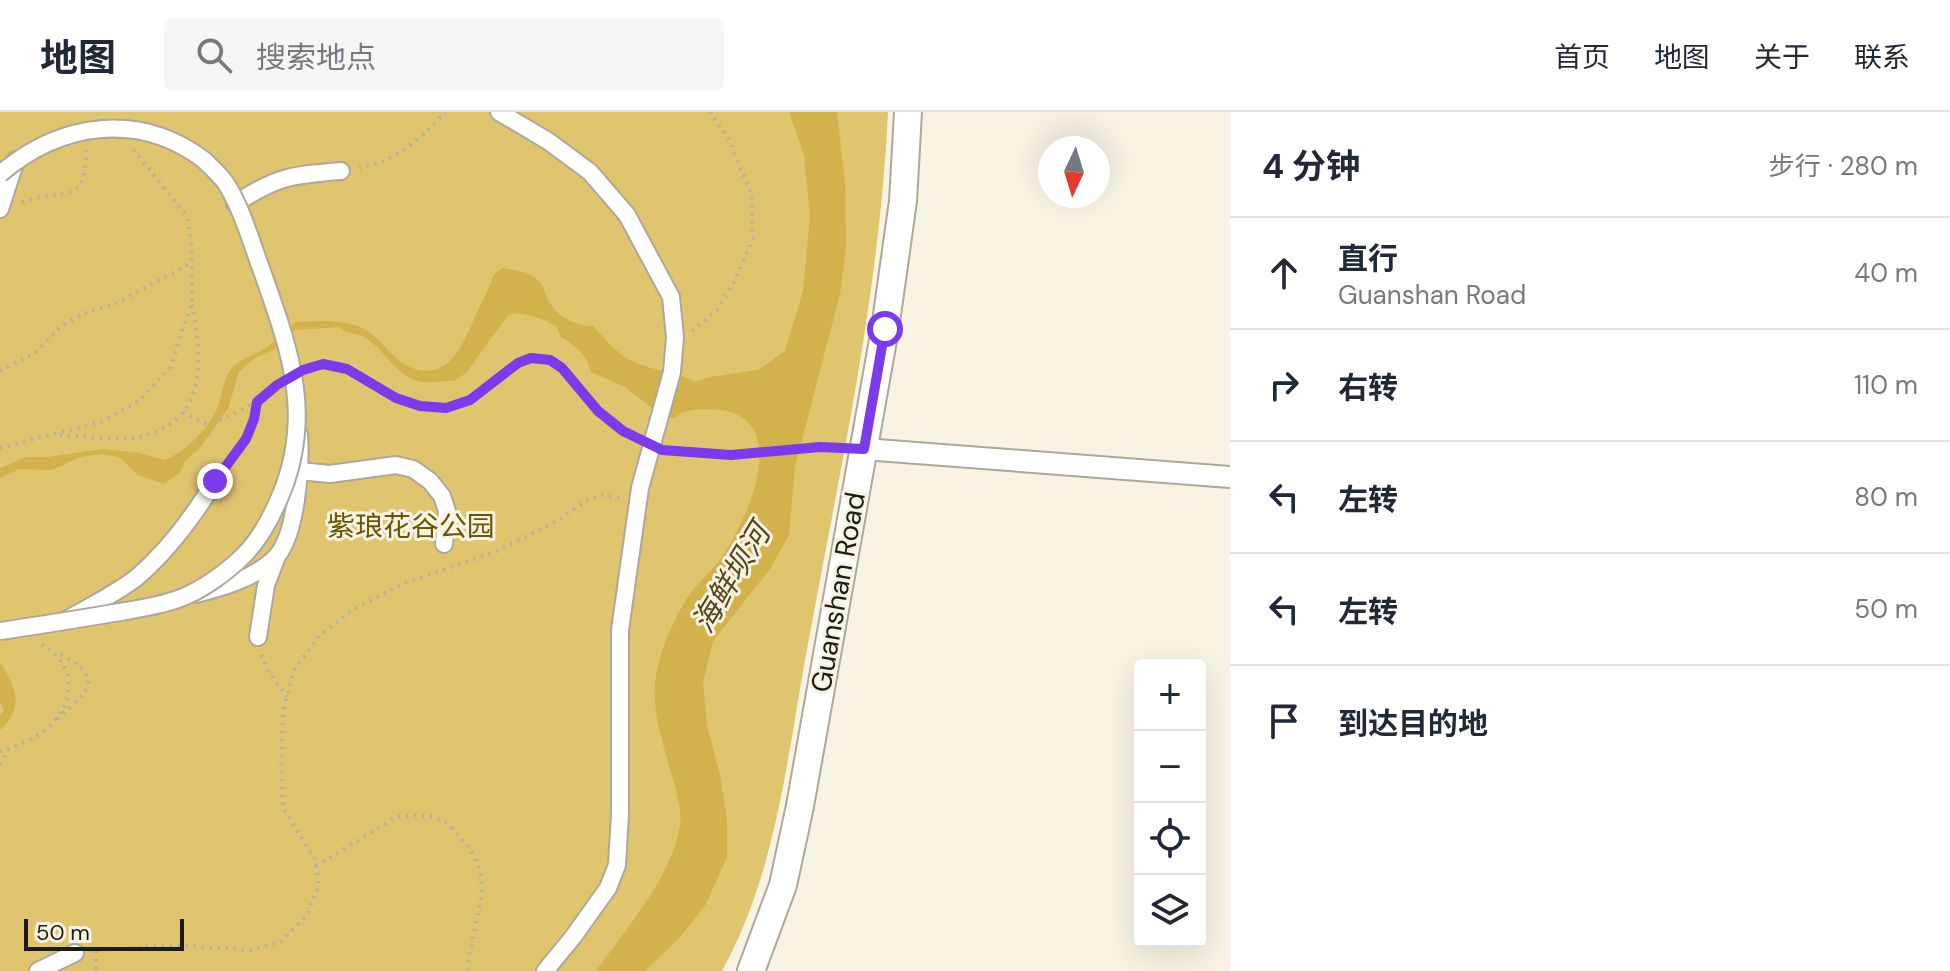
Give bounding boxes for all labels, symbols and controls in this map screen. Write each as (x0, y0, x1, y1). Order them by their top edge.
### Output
search box (164, 19, 724, 91)
text: 地图 (40, 33, 116, 83)
icon: search (192, 33, 236, 77)
text: 搜索地点 (256, 38, 376, 77)
text: 首页 (1554, 39, 1610, 76)
text: 地图 (1654, 39, 1710, 76)
text: 关于 (1754, 39, 1810, 76)
text: 联系 (1854, 39, 1910, 76)
north arrow (1038, 136, 1110, 208)
text: 4 分钟 (1262, 144, 1360, 189)
text: 步行 · 280 m (1769, 149, 1918, 183)
text: 直行 (1338, 239, 1398, 278)
icon: ahead (1262, 251, 1306, 295)
text: 40 m (1854, 256, 1918, 290)
text: Guanshan Road (1338, 278, 1526, 312)
route start (867, 311, 903, 347)
icon: right (1262, 363, 1306, 407)
text: 右转 (1338, 368, 1398, 407)
text: 110 m (1854, 368, 1918, 402)
route end (197, 463, 233, 499)
icon: left (1262, 475, 1306, 519)
text: 左转 (1338, 480, 1398, 519)
text: 80 m (1854, 480, 1918, 514)
street label: Guanshan Road (802, 489, 874, 695)
park label: 紫琅花谷公园 (327, 508, 495, 545)
water label: 海鲜坝河 (683, 512, 781, 639)
icon: left (1262, 587, 1306, 631)
text: 左转 (1338, 592, 1398, 631)
text: 50 m (1854, 592, 1918, 626)
map controls (1134, 659, 1206, 947)
button: + (1134, 659, 1206, 731)
icon: arrive (1262, 699, 1306, 743)
text: 到达目的地 (1338, 704, 1488, 743)
button: − (1134, 731, 1206, 803)
button: locate (1134, 803, 1206, 875)
button: layers (1134, 875, 1206, 947)
scale bar (24, 915, 184, 951)
text: 50 m (36, 918, 90, 947)

